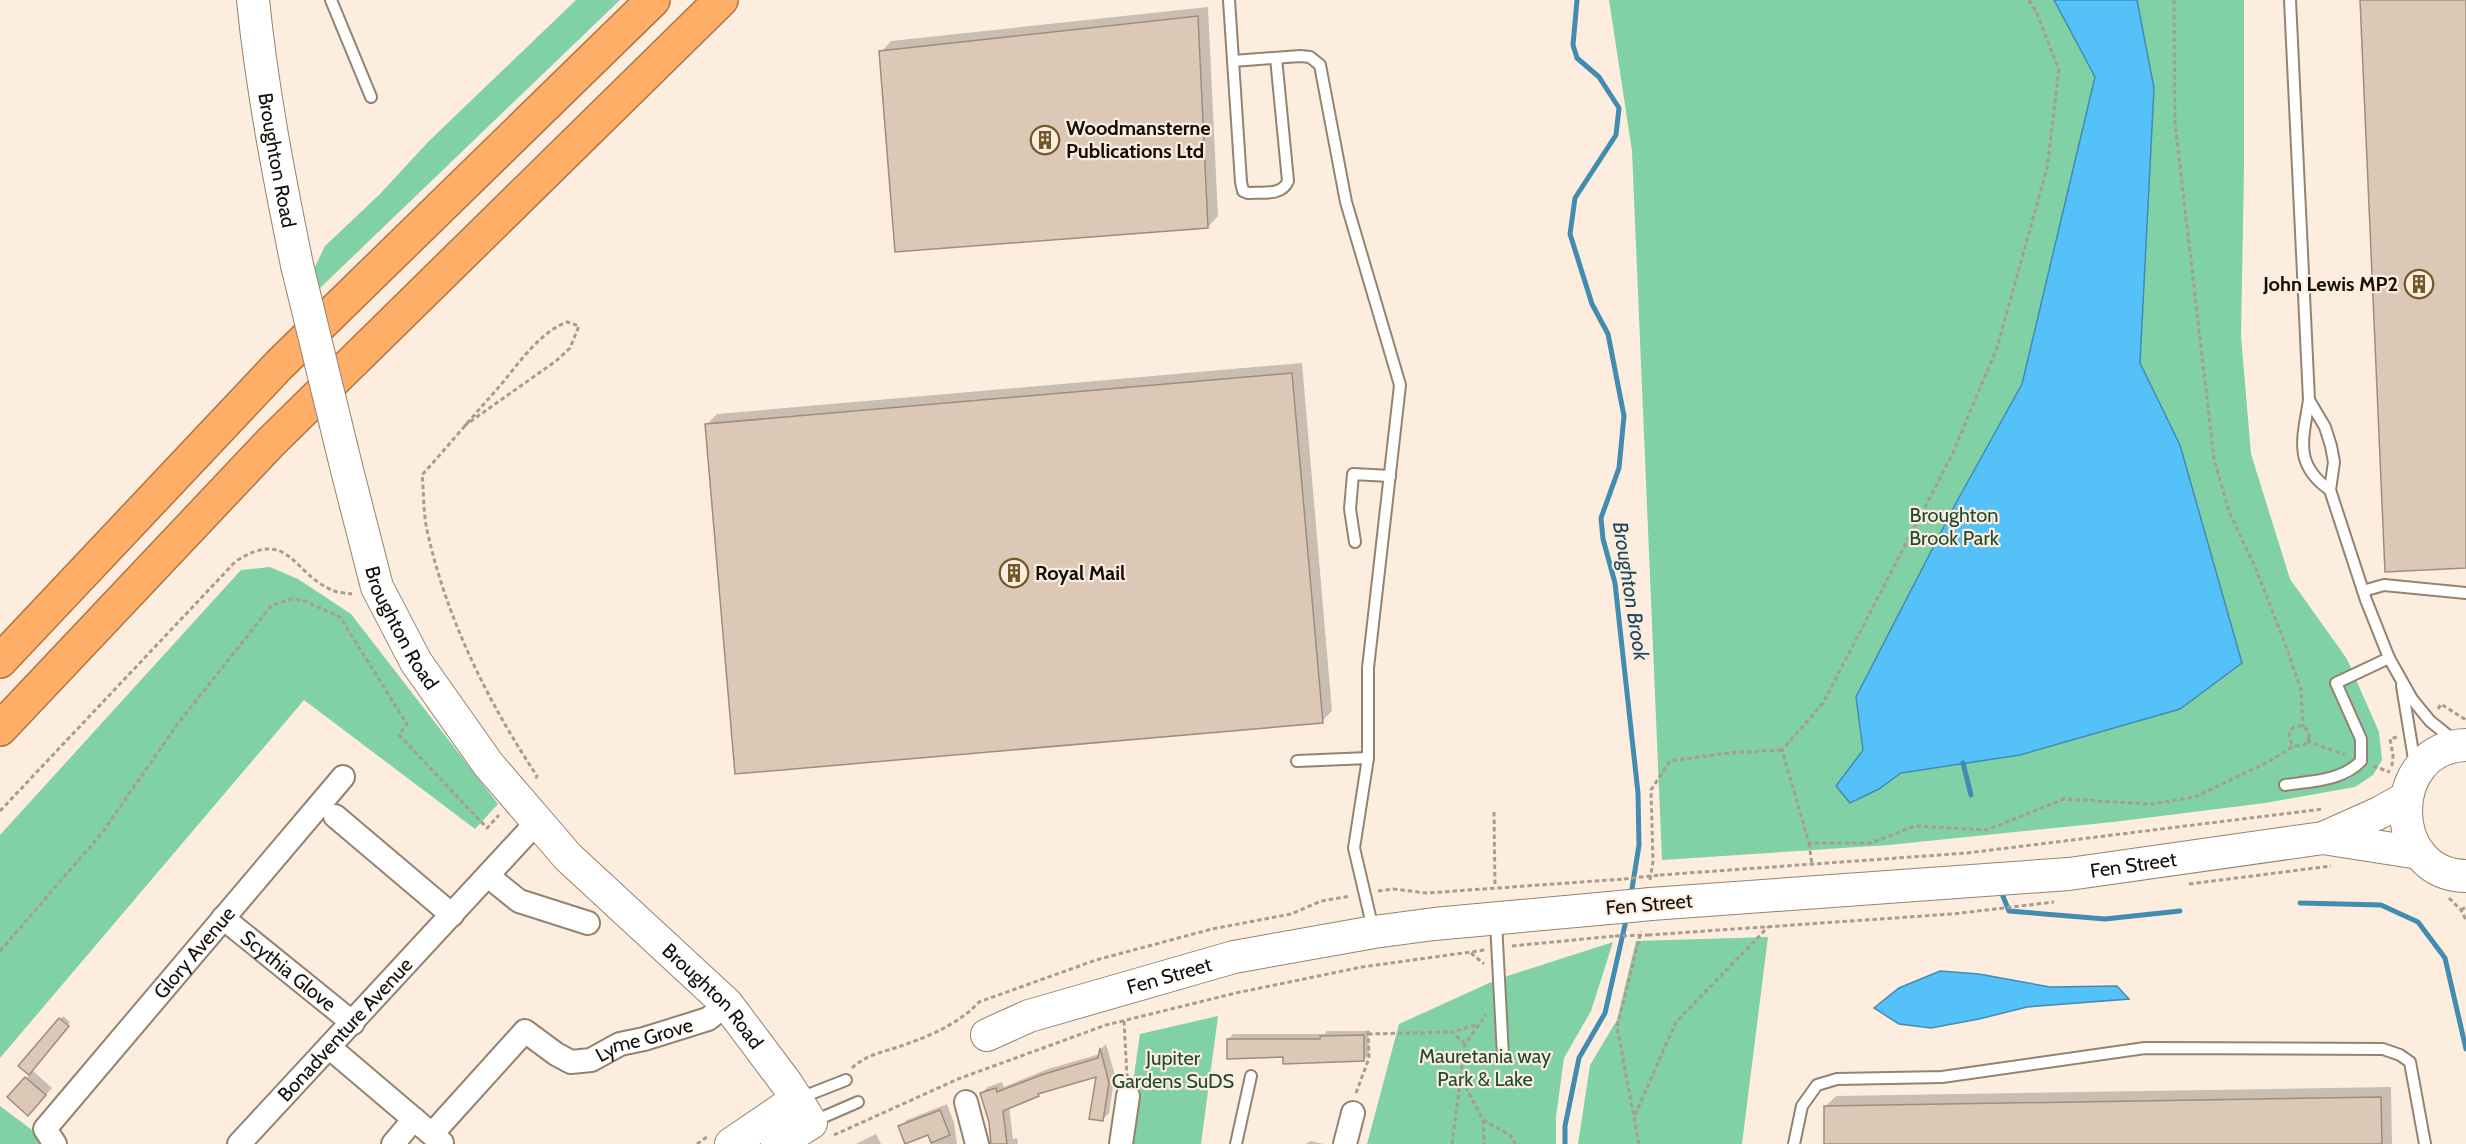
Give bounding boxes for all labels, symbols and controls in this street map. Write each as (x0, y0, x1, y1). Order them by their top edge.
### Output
street label: Broughton Road (253, 91, 301, 230)
place label: Woodmansterne Publications Ltd (1066, 116, 1211, 163)
building icon: Woodmansterne Publications Ltd (1029, 124, 1061, 156)
building icon: John Lewis MP2 (2403, 268, 2435, 300)
place label: John Lewis MP2 (2262, 272, 2398, 296)
park label: Broughton Brook Park (1909, 503, 1999, 550)
water label: Broughton Brook (1608, 520, 1654, 663)
building icon: Royal Mail (998, 557, 1030, 589)
place label: Royal Mail (1035, 561, 1125, 585)
street label: Broughton Road (360, 563, 444, 694)
street label: Fen Street (2089, 847, 2178, 883)
street label: Fen Street (1605, 888, 1694, 920)
street label: Glory Avenue (148, 902, 240, 1004)
street label: Scythia Glove (236, 925, 341, 1016)
street label: Broughton Road (657, 938, 768, 1054)
street label: Fen Street (1124, 952, 1215, 999)
street label: Bonadventure Avenue (273, 953, 417, 1106)
street label: Lyme Grove (591, 1013, 696, 1067)
park label: Mauretania way Park & Lake (1419, 1044, 1551, 1091)
park label: Jupiter Gardens SuDS (1112, 1046, 1235, 1093)

